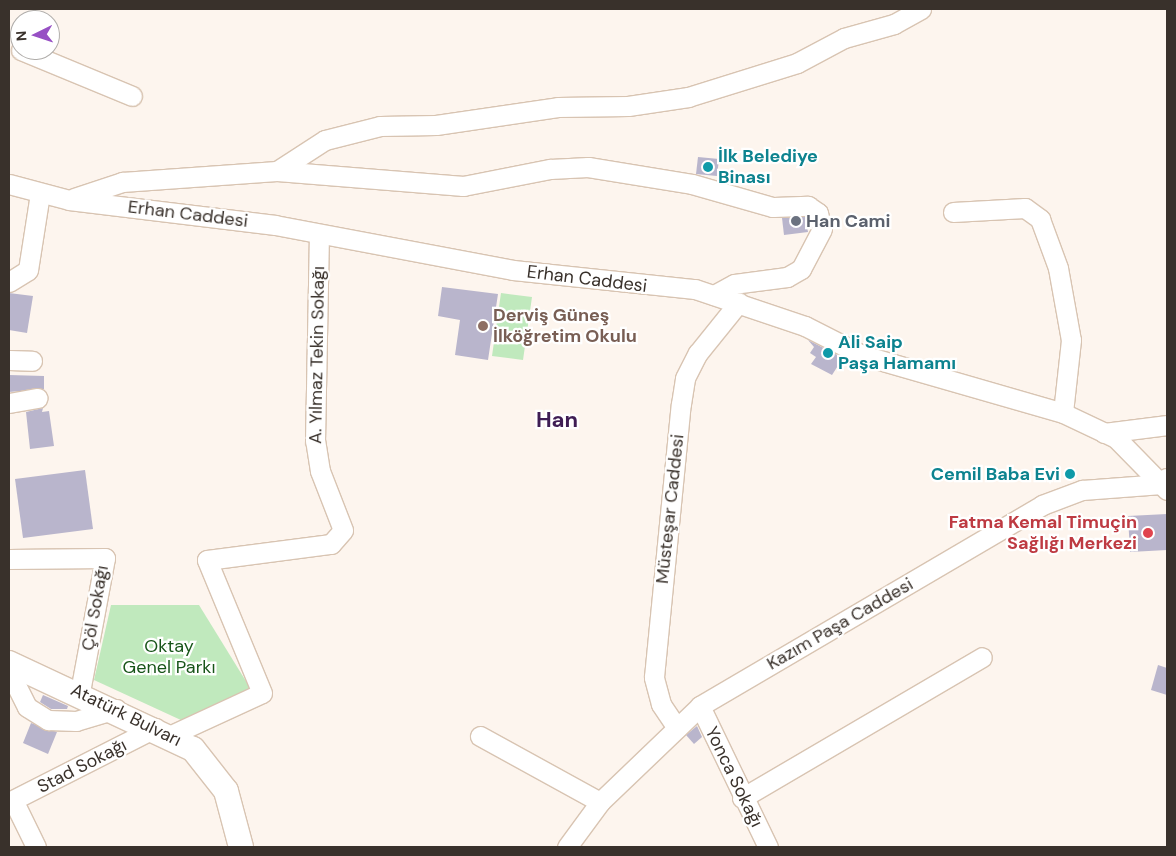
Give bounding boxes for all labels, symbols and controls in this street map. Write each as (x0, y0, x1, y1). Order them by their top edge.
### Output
north arrow (10, 10, 60, 60)
text: N (12, 30, 30, 42)
place label: İlk Belediye Binası (718, 146, 818, 188)
marker: İlk Belediye Binası (702, 161, 714, 173)
street label: Erhan Caddesi (127, 196, 249, 232)
place label: Han Cami (806, 210, 890, 232)
marker: Han Cami (790, 215, 802, 227)
street label: Erhan Caddesi (526, 261, 648, 297)
street label: A. Yılmaz Tekin Sokağı (305, 266, 329, 444)
place label: Derviş Güneş İlköğretim Okulu (493, 305, 637, 348)
marker: Derviş Güneş İlköğretim Okulu (477, 320, 489, 332)
place label: Ali Saip Paşa Hamamı (838, 332, 956, 374)
marker: Ali Saip Paşa Hamamı (822, 347, 834, 359)
district label: Han (536, 407, 578, 433)
street label: Müsteşar Caddesi (651, 433, 689, 585)
place label: Cemil Baba Evi (931, 463, 1060, 485)
marker: Cemil Baba Evi (1064, 468, 1076, 480)
place label: Fatma Kemal Timuçin Sağlığı Merkezi (949, 512, 1137, 554)
marker: Fatma Kemal Timuçin Sağlığı Merkezi (1141, 526, 1155, 540)
street label: Çöl Sokağı (77, 564, 113, 652)
street label: Kazım Paşa Caddesi (763, 573, 917, 675)
park label: Oktay Genel Parkı (123, 636, 215, 679)
street label: Atatürk Bulvarı (67, 679, 185, 751)
street label: Yonca Sokağı (700, 723, 768, 831)
street label: Stad Sokağı (34, 734, 130, 798)

